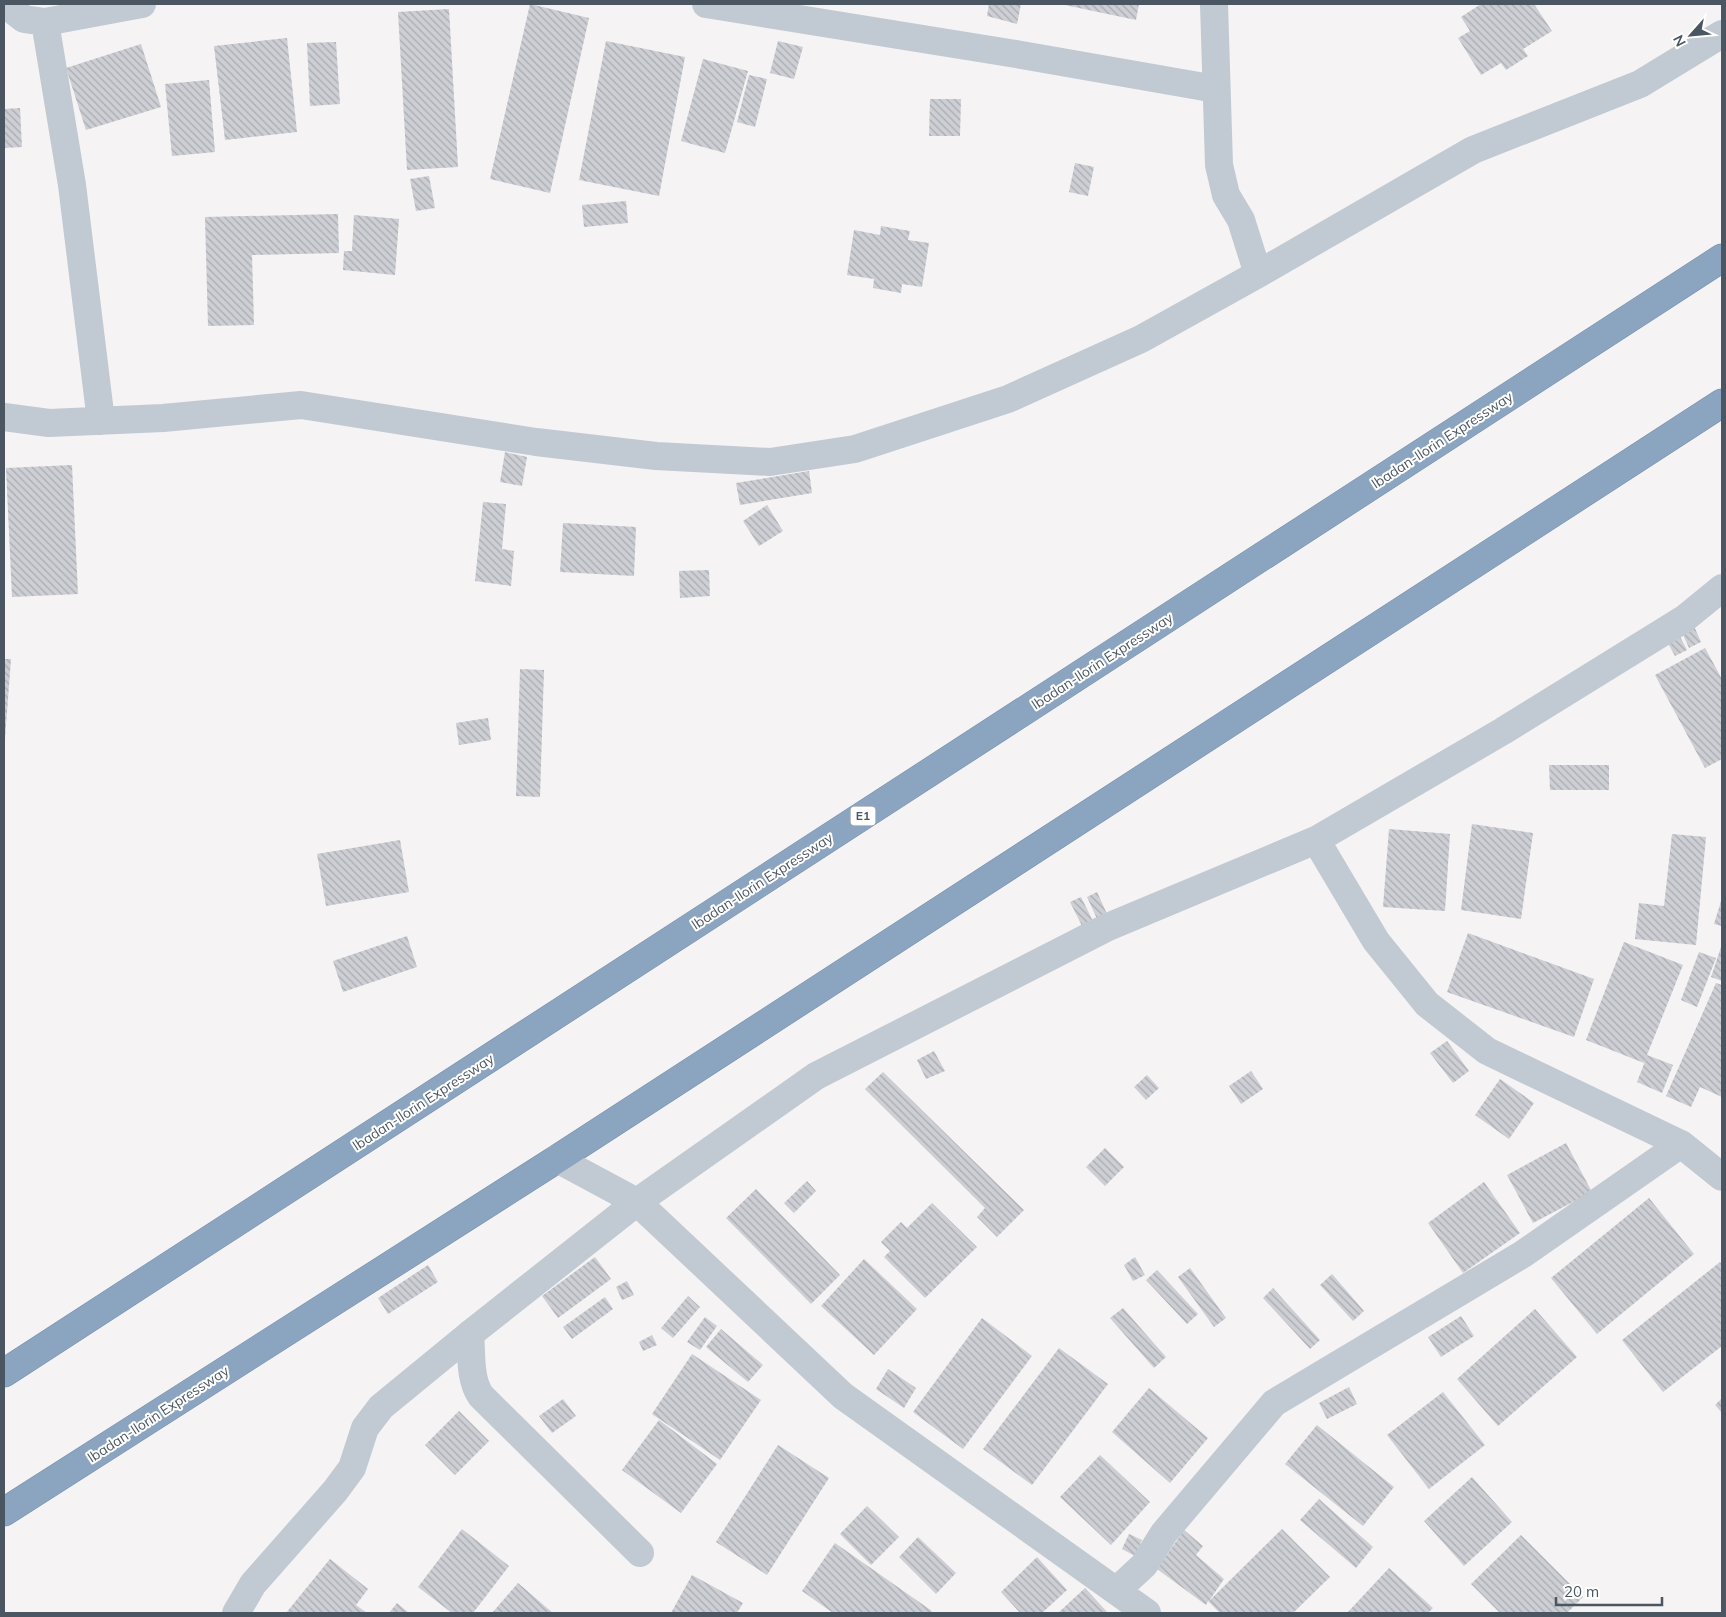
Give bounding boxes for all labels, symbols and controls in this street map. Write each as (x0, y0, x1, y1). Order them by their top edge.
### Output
north arrow (1666, 10, 1716, 60)
text: N (1669, 32, 1690, 50)
street label: Ibadan-Ilorin Expressway (1368, 387, 1517, 492)
street label: Ibadan-Ilorin Expressway (1028, 608, 1177, 713)
road number: E1 (850, 806, 876, 826)
street label: Ibadan-Ilorin Expressway (688, 828, 837, 933)
street label: Ibadan-Ilorin Expressway (349, 1049, 498, 1154)
street label: Ibadan-Ilorin Expressway (84, 1361, 233, 1466)
scale bar (1556, 1574, 1662, 1606)
text: 20 m (1564, 1582, 1599, 1601)

